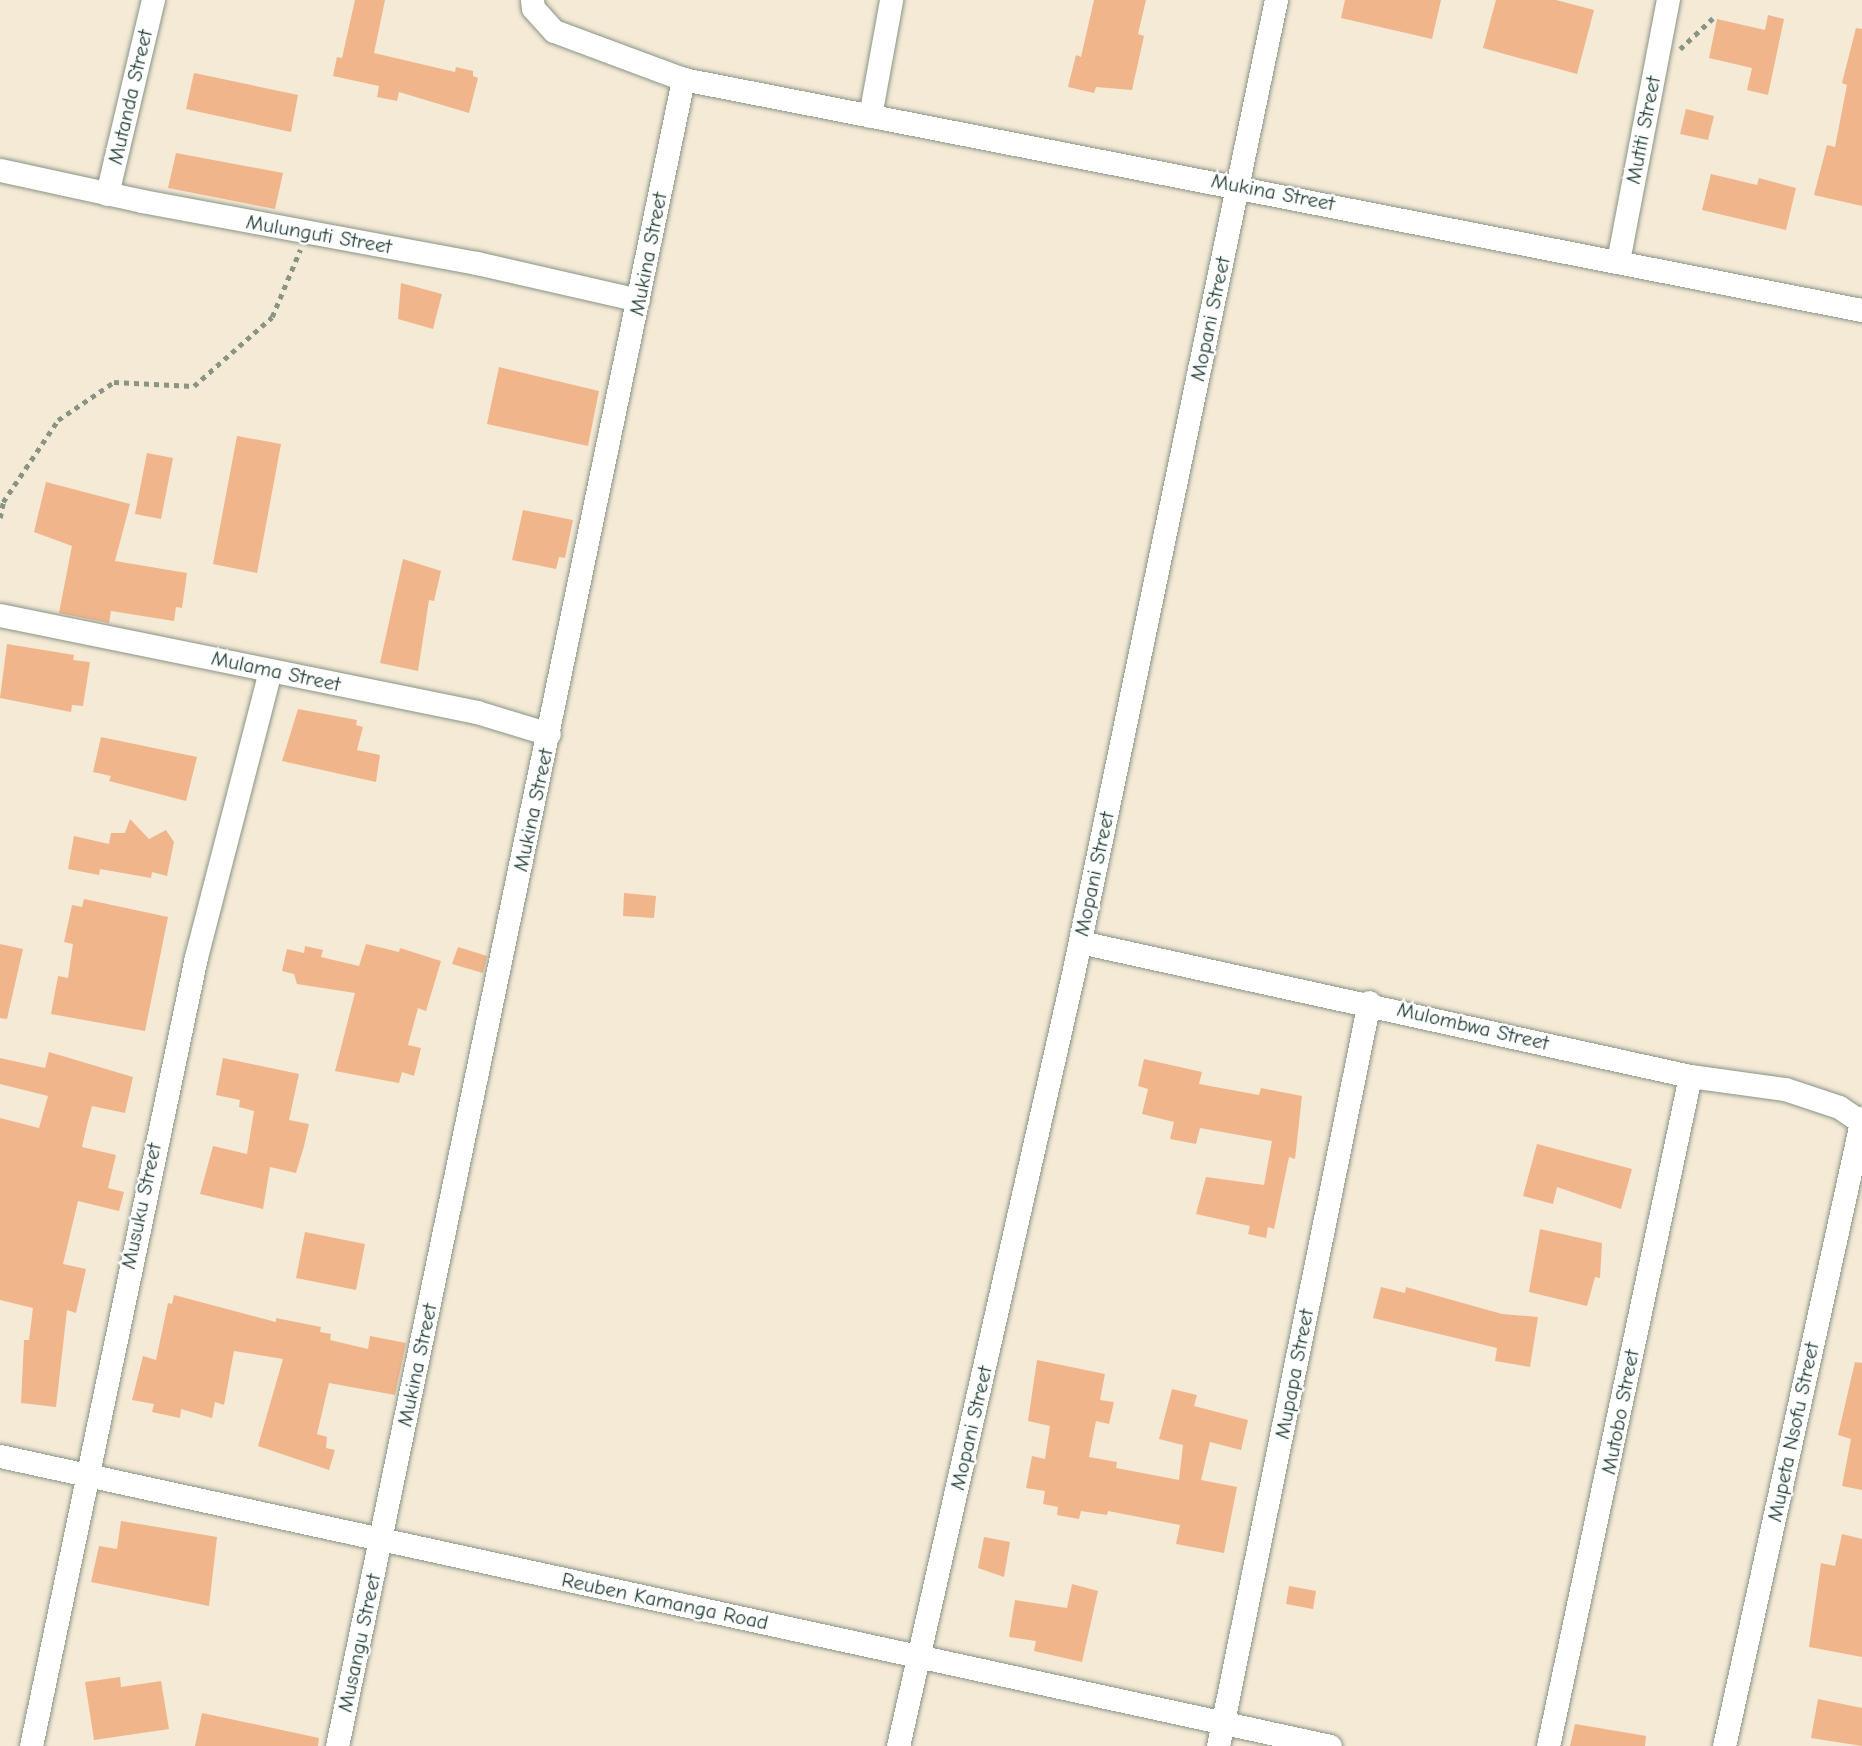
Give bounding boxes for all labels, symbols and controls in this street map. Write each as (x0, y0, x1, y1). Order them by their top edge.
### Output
street label: Mutanda Street (102, 27, 158, 167)
street label: Mutiti Street (1620, 74, 1666, 186)
street label: Mukina Street (1209, 168, 1337, 216)
street label: Mukina Street (624, 190, 672, 318)
street label: Mulunguti Street (244, 209, 394, 259)
street label: Mopani Street (1185, 254, 1235, 384)
street label: Mulama Street (209, 645, 343, 697)
street label: Mukina Street (508, 746, 558, 874)
street label: Mopani Street (1069, 809, 1119, 939)
street label: Mulombwa Street (1395, 996, 1551, 1056)
street label: Musuku Street (115, 1141, 167, 1271)
street label: Mukina Street (392, 1301, 442, 1429)
street label: Mupapa Street (1269, 1307, 1319, 1441)
street label: Mupeta Nsofu Street (1762, 1340, 1824, 1524)
street label: Mutobo Street (1596, 1347, 1644, 1477)
street label: Mopani Street (944, 1363, 998, 1493)
street label: Reuben Kamanga Road (559, 1567, 771, 1635)
street label: Musangu Street (332, 1571, 386, 1715)

